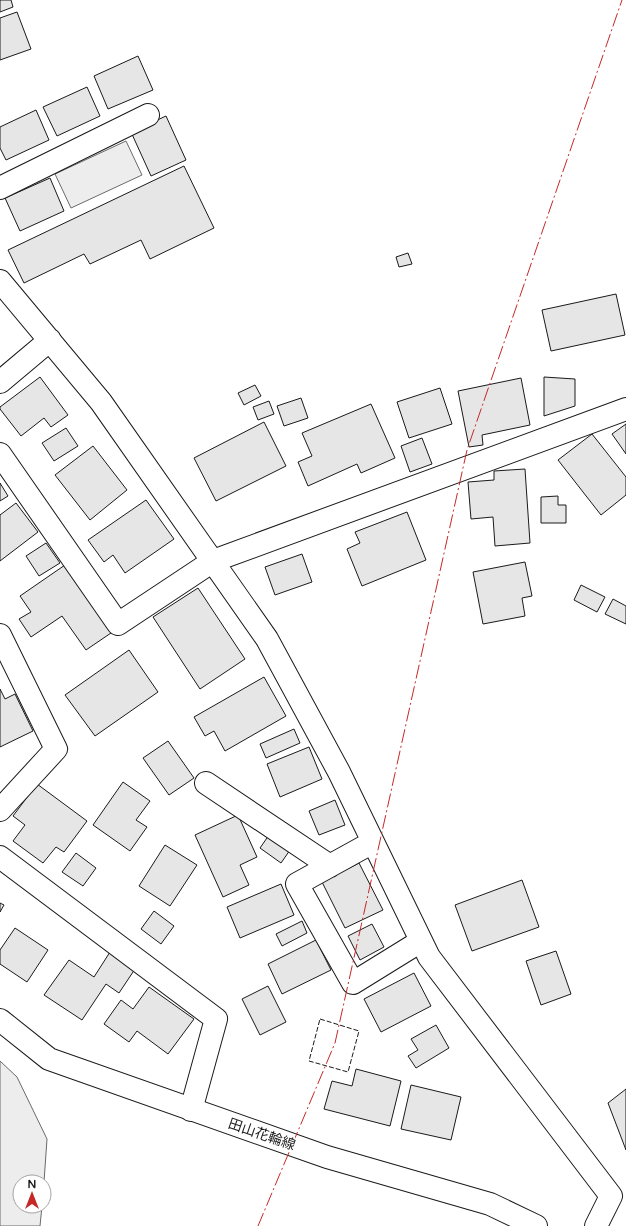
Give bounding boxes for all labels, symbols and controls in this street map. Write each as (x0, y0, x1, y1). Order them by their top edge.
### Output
street label: 田山花輪線 (226, 1115, 298, 1154)
north arrow (12, 1174, 52, 1214)
text: N (28, 1178, 36, 1191)

